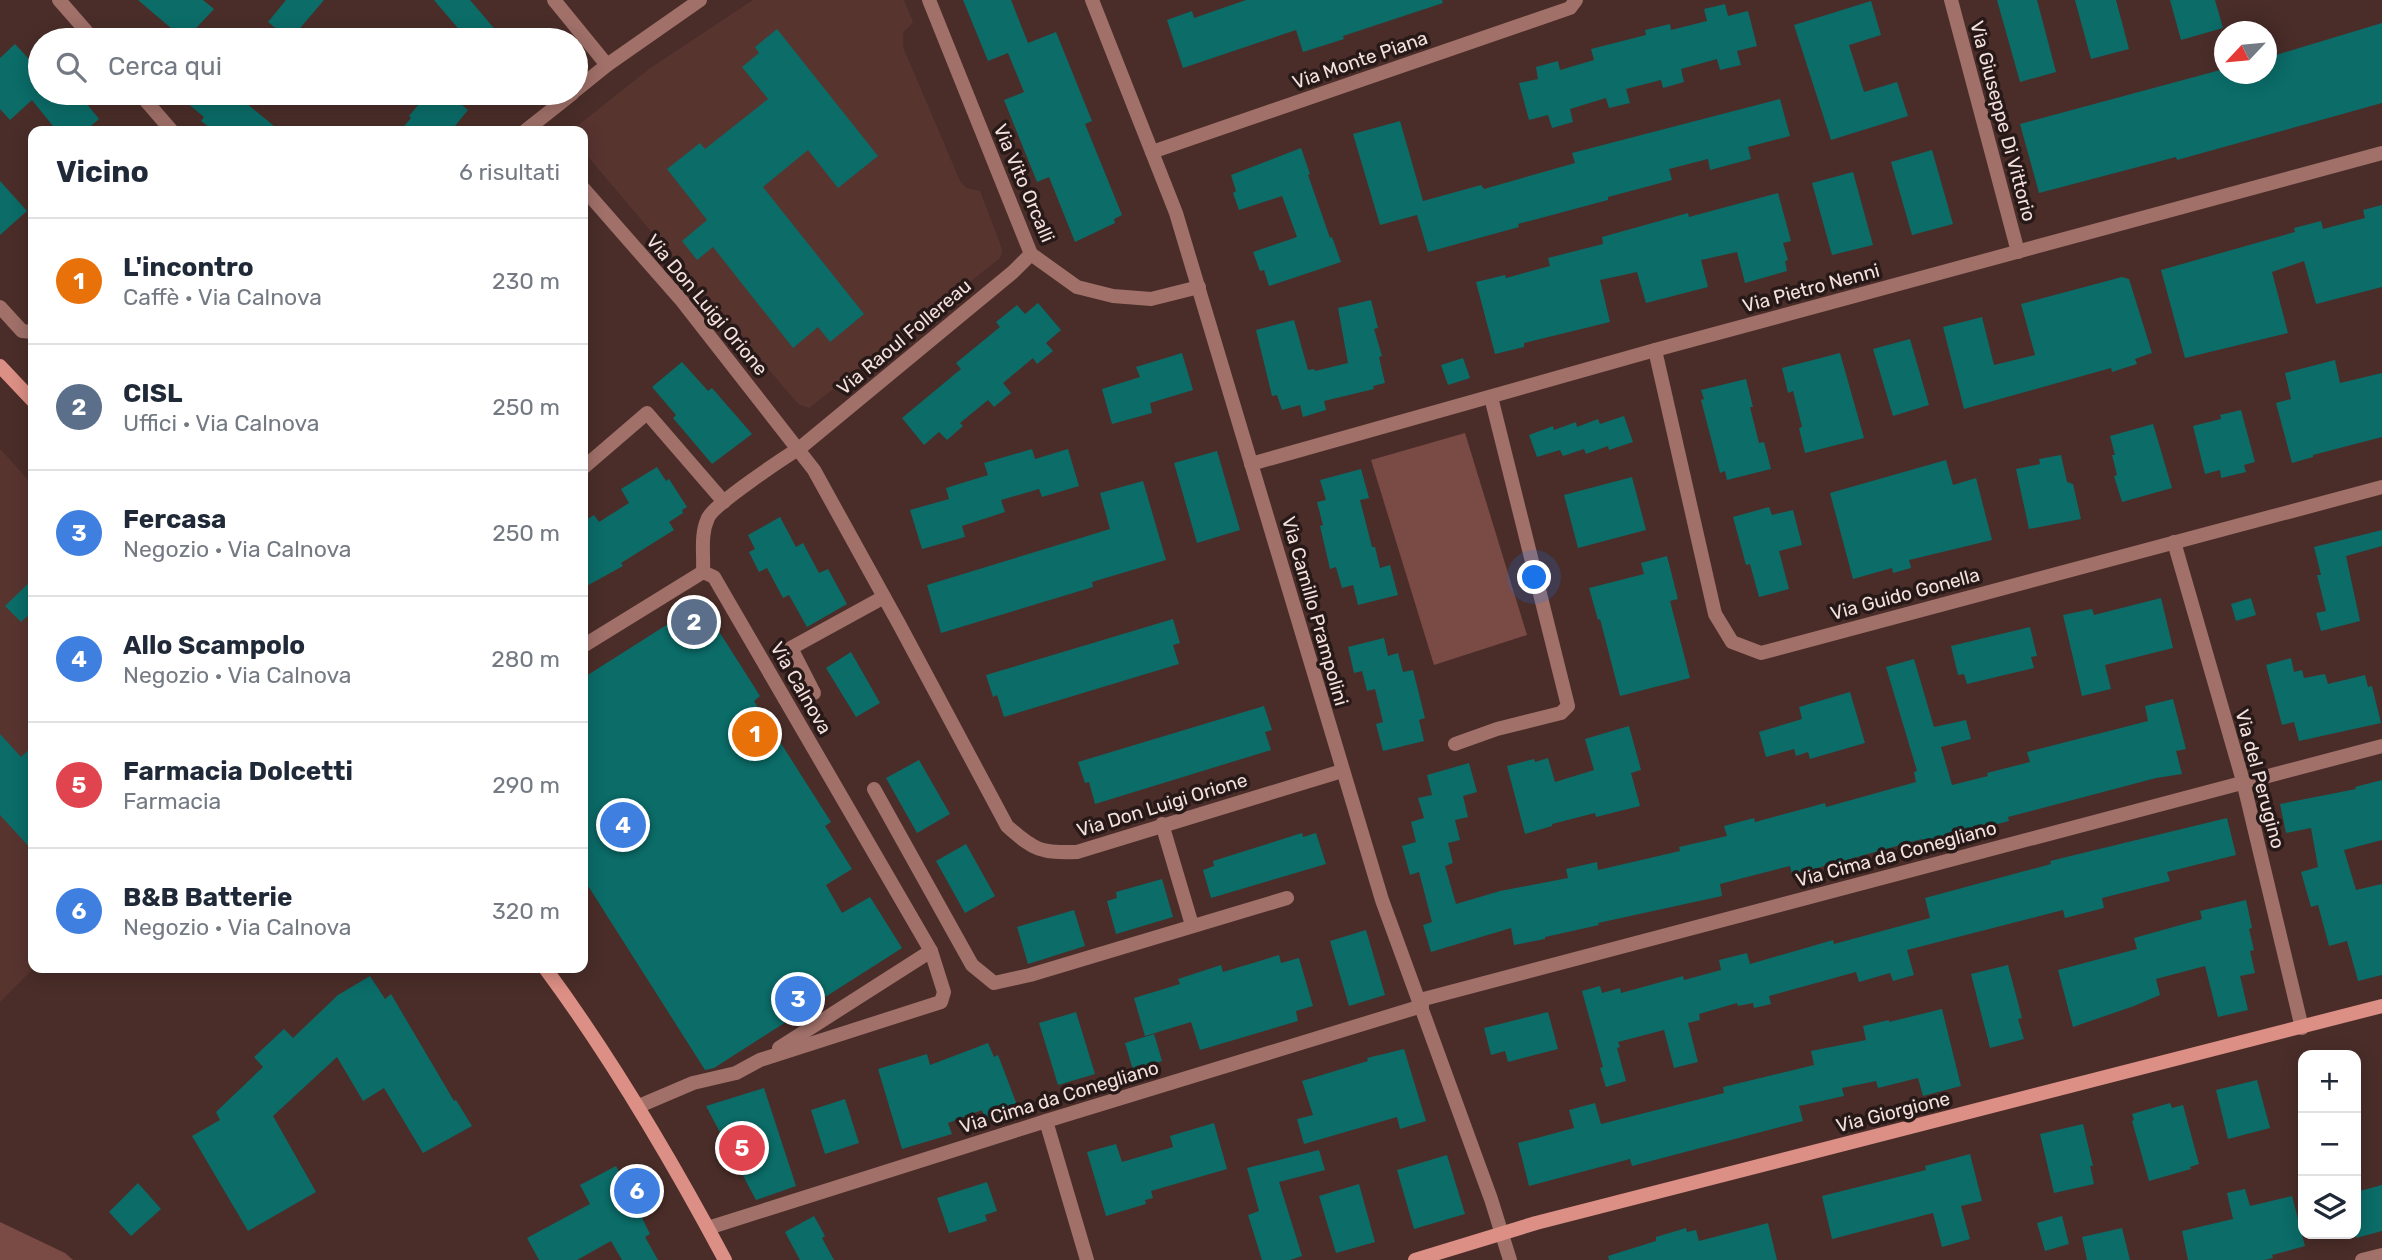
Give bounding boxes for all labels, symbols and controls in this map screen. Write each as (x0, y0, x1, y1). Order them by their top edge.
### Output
street label: Via Giuseppe Di Vittorio (1965, 18, 2041, 224)
north arrow (2214, 21, 2277, 84)
street label: Via Monte Piana (1289, 26, 1431, 94)
search box (28, 28, 588, 105)
icon: search (52, 48, 90, 86)
text: Cerca qui (108, 51, 222, 82)
street label: Via Vito Orcalli (989, 120, 1059, 246)
text: Vicino (56, 154, 149, 190)
text: 6 risultati (459, 158, 560, 186)
street label: Via Don Luigi Orione (641, 230, 773, 380)
text: L'incontro (123, 252, 254, 283)
street label: Via Pietro Nenni (1740, 259, 1882, 317)
text: 1 (73, 267, 85, 295)
text: 230 m (492, 267, 560, 295)
street label: Via Raoul Follereau (832, 274, 976, 400)
text: Caffè · Via Calnova (123, 283, 322, 311)
text: CISL (123, 378, 182, 409)
text: 2 (72, 393, 86, 421)
text: 250 m (492, 393, 560, 421)
text: Uffici · Via Calnova (123, 409, 320, 437)
text: Fercasa (123, 504, 226, 535)
street label: Via Camillo Prampolini (1277, 514, 1353, 708)
text: 3 (71, 519, 87, 547)
text: 250 m (492, 519, 560, 547)
text: Negozio · Via Calnova (123, 535, 352, 563)
your location (1517, 560, 1551, 594)
street label: Via Guido Gonella (1828, 563, 1982, 625)
pin: 2 (671, 596, 717, 648)
text: Allo Scampolo (123, 630, 305, 661)
street label: Via Calnova (765, 638, 837, 738)
text: 4 (71, 645, 87, 673)
text: 280 m (491, 645, 560, 673)
text: Negozio · Via Calnova (123, 661, 352, 689)
street label: Via del Perugino (2230, 707, 2290, 851)
pin: 1 (732, 708, 778, 760)
text: Farmacia Dolcetti (123, 756, 353, 787)
street label: Via Don Luigi Orione (1074, 768, 1250, 842)
text: 5 (72, 771, 86, 799)
text: 290 m (492, 771, 560, 799)
text: Farmacia (123, 787, 221, 815)
pin: 4 (600, 799, 646, 851)
street label: Via Cima da Conegliano (1793, 816, 1999, 892)
text: B&B Batterie (123, 882, 292, 913)
text: 6 (72, 897, 86, 925)
text: 320 m (492, 897, 560, 925)
text: Negozio · Via Calnova (123, 913, 352, 941)
pin: 3 (775, 973, 821, 1025)
map controls (2298, 1050, 2361, 1239)
button: + (2298, 1050, 2361, 1113)
street label: Via Cima da Conegliano (957, 1056, 1161, 1138)
street label: Via Giorgione (1834, 1087, 1952, 1137)
button: − (2298, 1113, 2361, 1176)
pin: 5 (719, 1122, 765, 1174)
pin: 6 (614, 1165, 660, 1217)
button: layers (2298, 1176, 2361, 1239)

